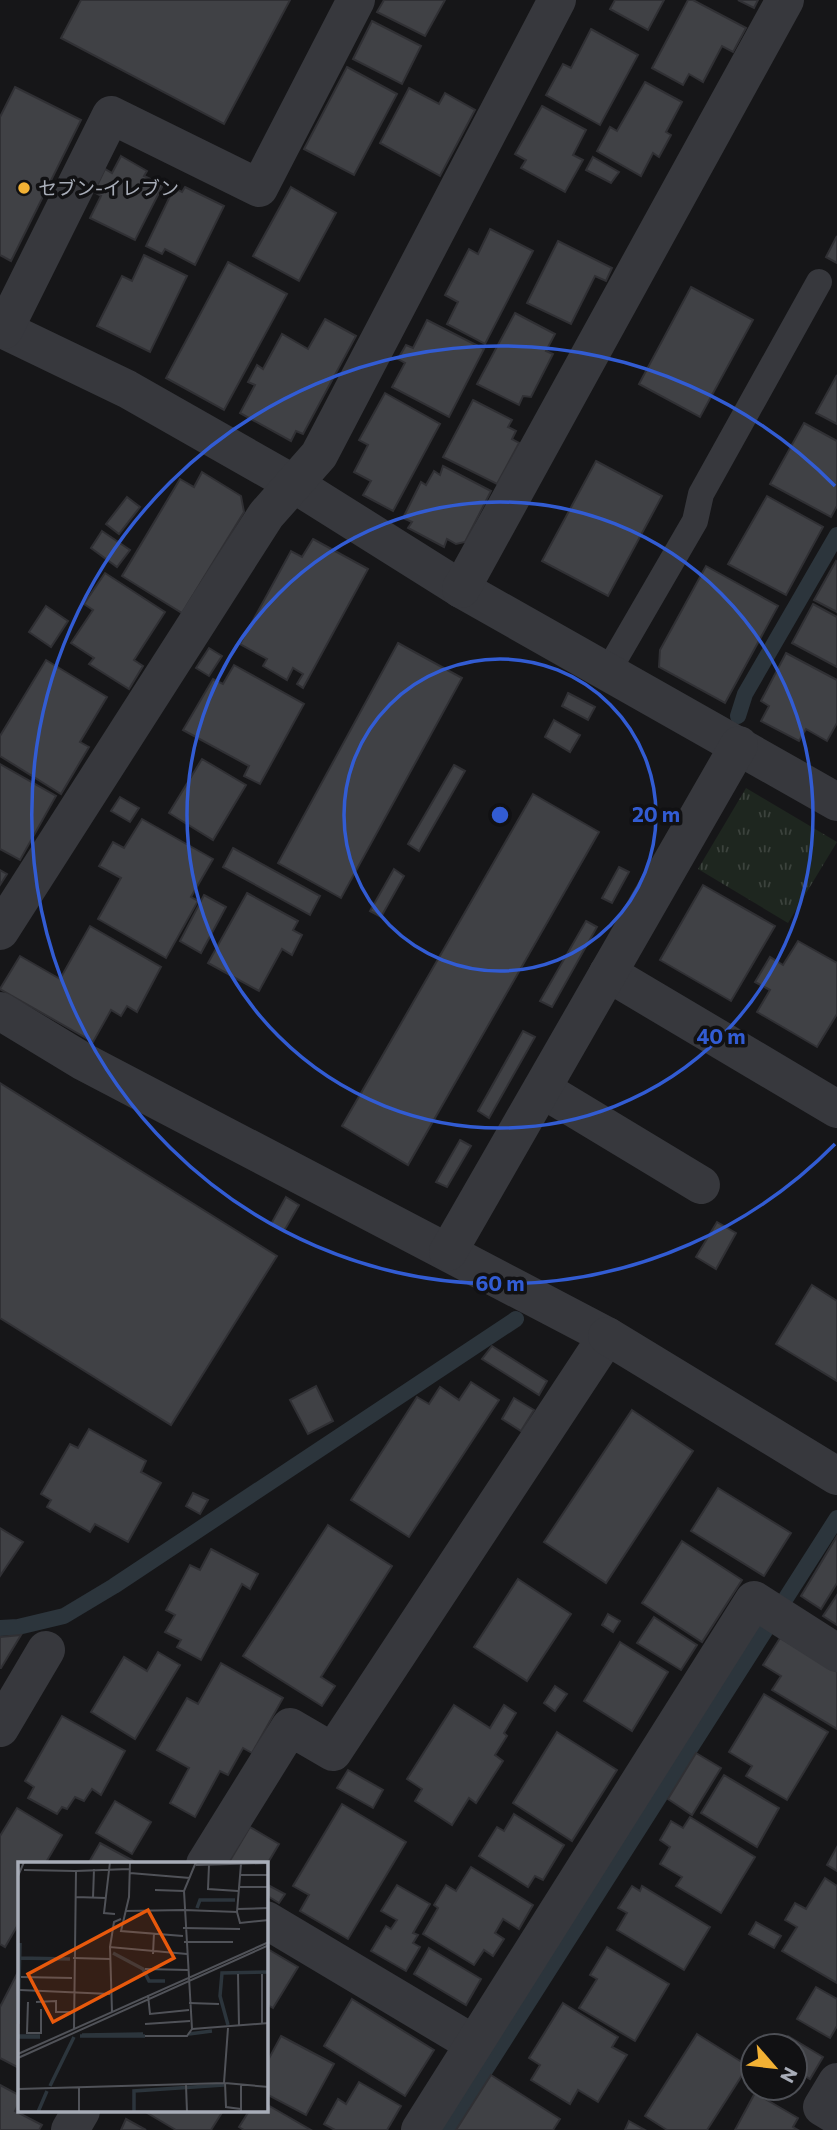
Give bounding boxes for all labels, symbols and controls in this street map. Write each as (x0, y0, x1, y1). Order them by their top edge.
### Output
place label: セブン-イレブン (38, 176, 179, 199)
marker: セブン-イレブン (16, 180, 32, 196)
text: 20 m (632, 801, 680, 826)
centre of rings (488, 803, 512, 827)
text: 40 m (696, 1023, 746, 1048)
text: 60 m (475, 1270, 525, 1295)
inset map (18, 1862, 268, 2112)
north arrow (739, 2032, 809, 2102)
text: N (776, 2064, 803, 2087)

